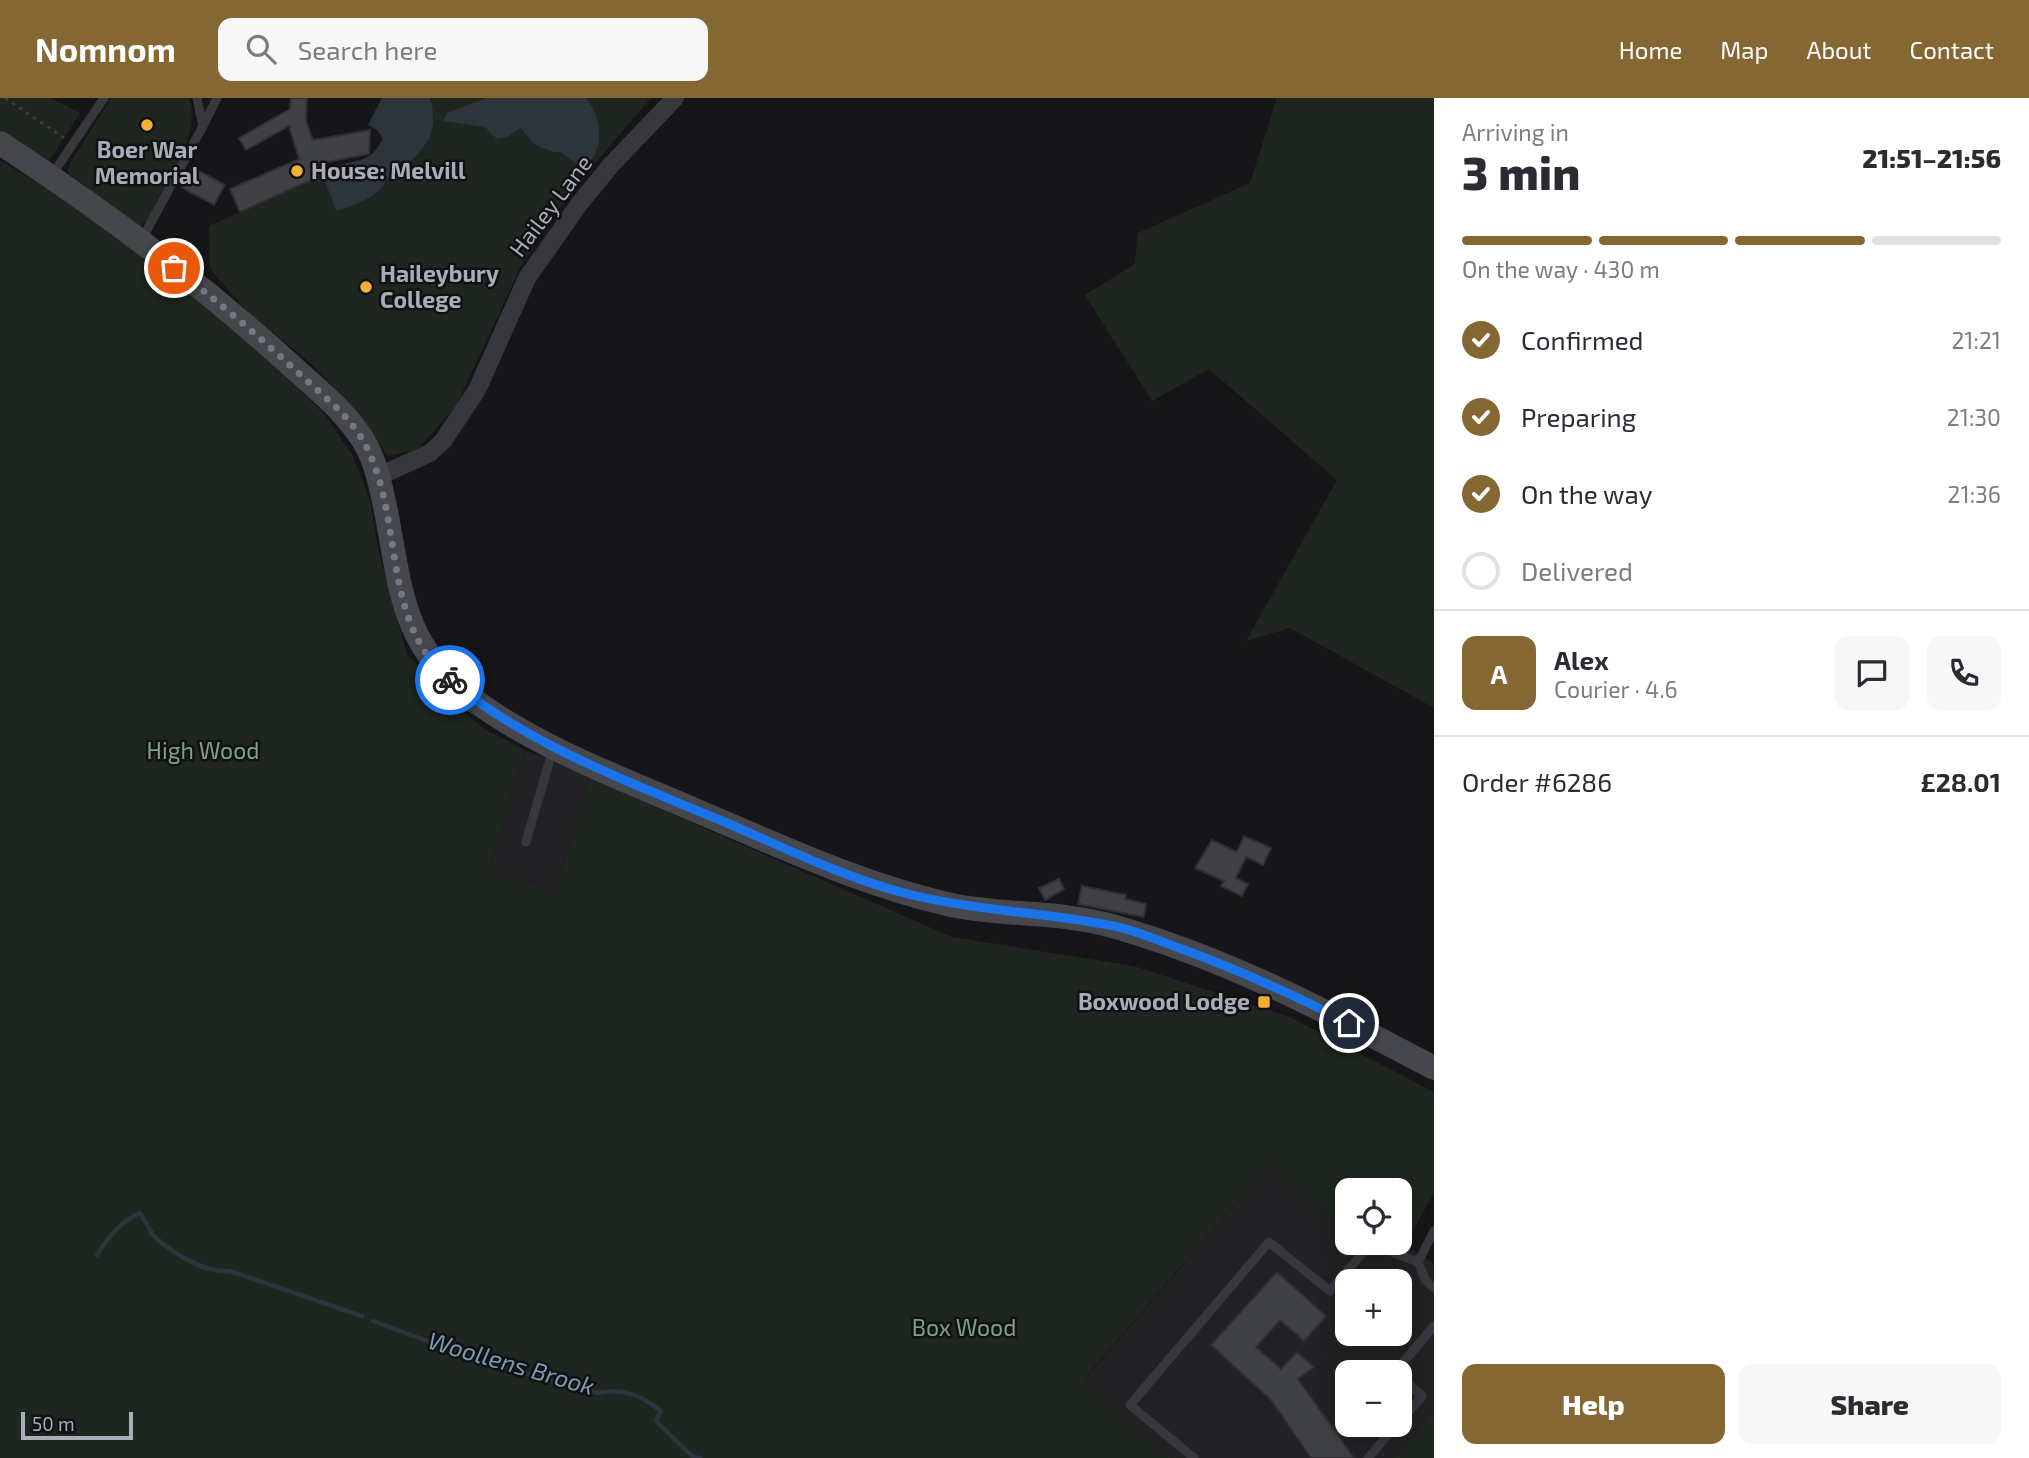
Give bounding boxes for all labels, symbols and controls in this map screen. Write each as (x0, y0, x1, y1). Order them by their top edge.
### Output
search box (218, 18, 708, 81)
text: Nomnom (35, 29, 176, 69)
icon: search (242, 30, 280, 68)
text: Search here (298, 34, 437, 65)
text: Home (1619, 35, 1682, 64)
text: Map (1720, 35, 1768, 64)
text: About (1806, 35, 1872, 64)
text: Contact (1910, 35, 1994, 64)
marker: Boer War Memorial (139, 117, 155, 133)
text: Arriving in (1462, 118, 1569, 146)
place label: Boer War Memorial (95, 135, 200, 189)
text: 21:51–21:56 (1862, 142, 2001, 173)
text: 3 min (1462, 144, 1580, 199)
street label: Hailey Lane (503, 149, 597, 262)
place label: House: Melvill (311, 156, 466, 184)
marker: House: Melvill (289, 163, 305, 179)
pin (144, 238, 204, 298)
icon: bag (155, 249, 193, 287)
text: On the way · 430 m (1462, 255, 1660, 283)
place label: Haileybury College (380, 259, 499, 313)
marker: Haileybury College (358, 279, 374, 295)
icon: check (1462, 321, 1500, 359)
text: Confirmed (1521, 324, 1644, 355)
text: 21:21 (1951, 326, 2001, 354)
icon: check (1462, 398, 1500, 436)
text: Preparing (1521, 401, 1636, 432)
text: 21:30 (1947, 403, 2001, 431)
icon: check (1462, 475, 1500, 513)
text: On the way (1521, 478, 1652, 509)
text: 21:36 (1948, 480, 2001, 508)
text: Delivered (1521, 555, 1633, 586)
button: chat (1835, 636, 1909, 710)
button: phone (1927, 636, 2001, 710)
text: Alex (1554, 644, 1609, 675)
courier (415, 645, 485, 715)
text: A (1491, 658, 1507, 689)
icon: bike (431, 661, 469, 699)
text: Courier · 4.6 (1554, 675, 1678, 703)
park label: High Wood (147, 736, 259, 764)
text: Order #6286 (1462, 766, 1612, 797)
text: £28.01 (1920, 766, 2001, 797)
place label: Boxwood Lodge (1078, 987, 1250, 1015)
pin (1319, 993, 1379, 1053)
marker: Boxwood Lodge (1256, 994, 1272, 1010)
icon: home (1330, 1004, 1368, 1042)
map controls (1335, 1178, 1412, 1437)
button: locate (1335, 1178, 1412, 1255)
button: + (1335, 1269, 1412, 1346)
park label: Box Wood (912, 1313, 1016, 1341)
water label: Woollens Brook (425, 1325, 598, 1400)
button: − (1335, 1360, 1412, 1437)
button: Help (1462, 1364, 1725, 1444)
button: Share (1739, 1364, 2001, 1444)
scale bar (21, 1409, 133, 1441)
text: 50 m (32, 1412, 75, 1435)

